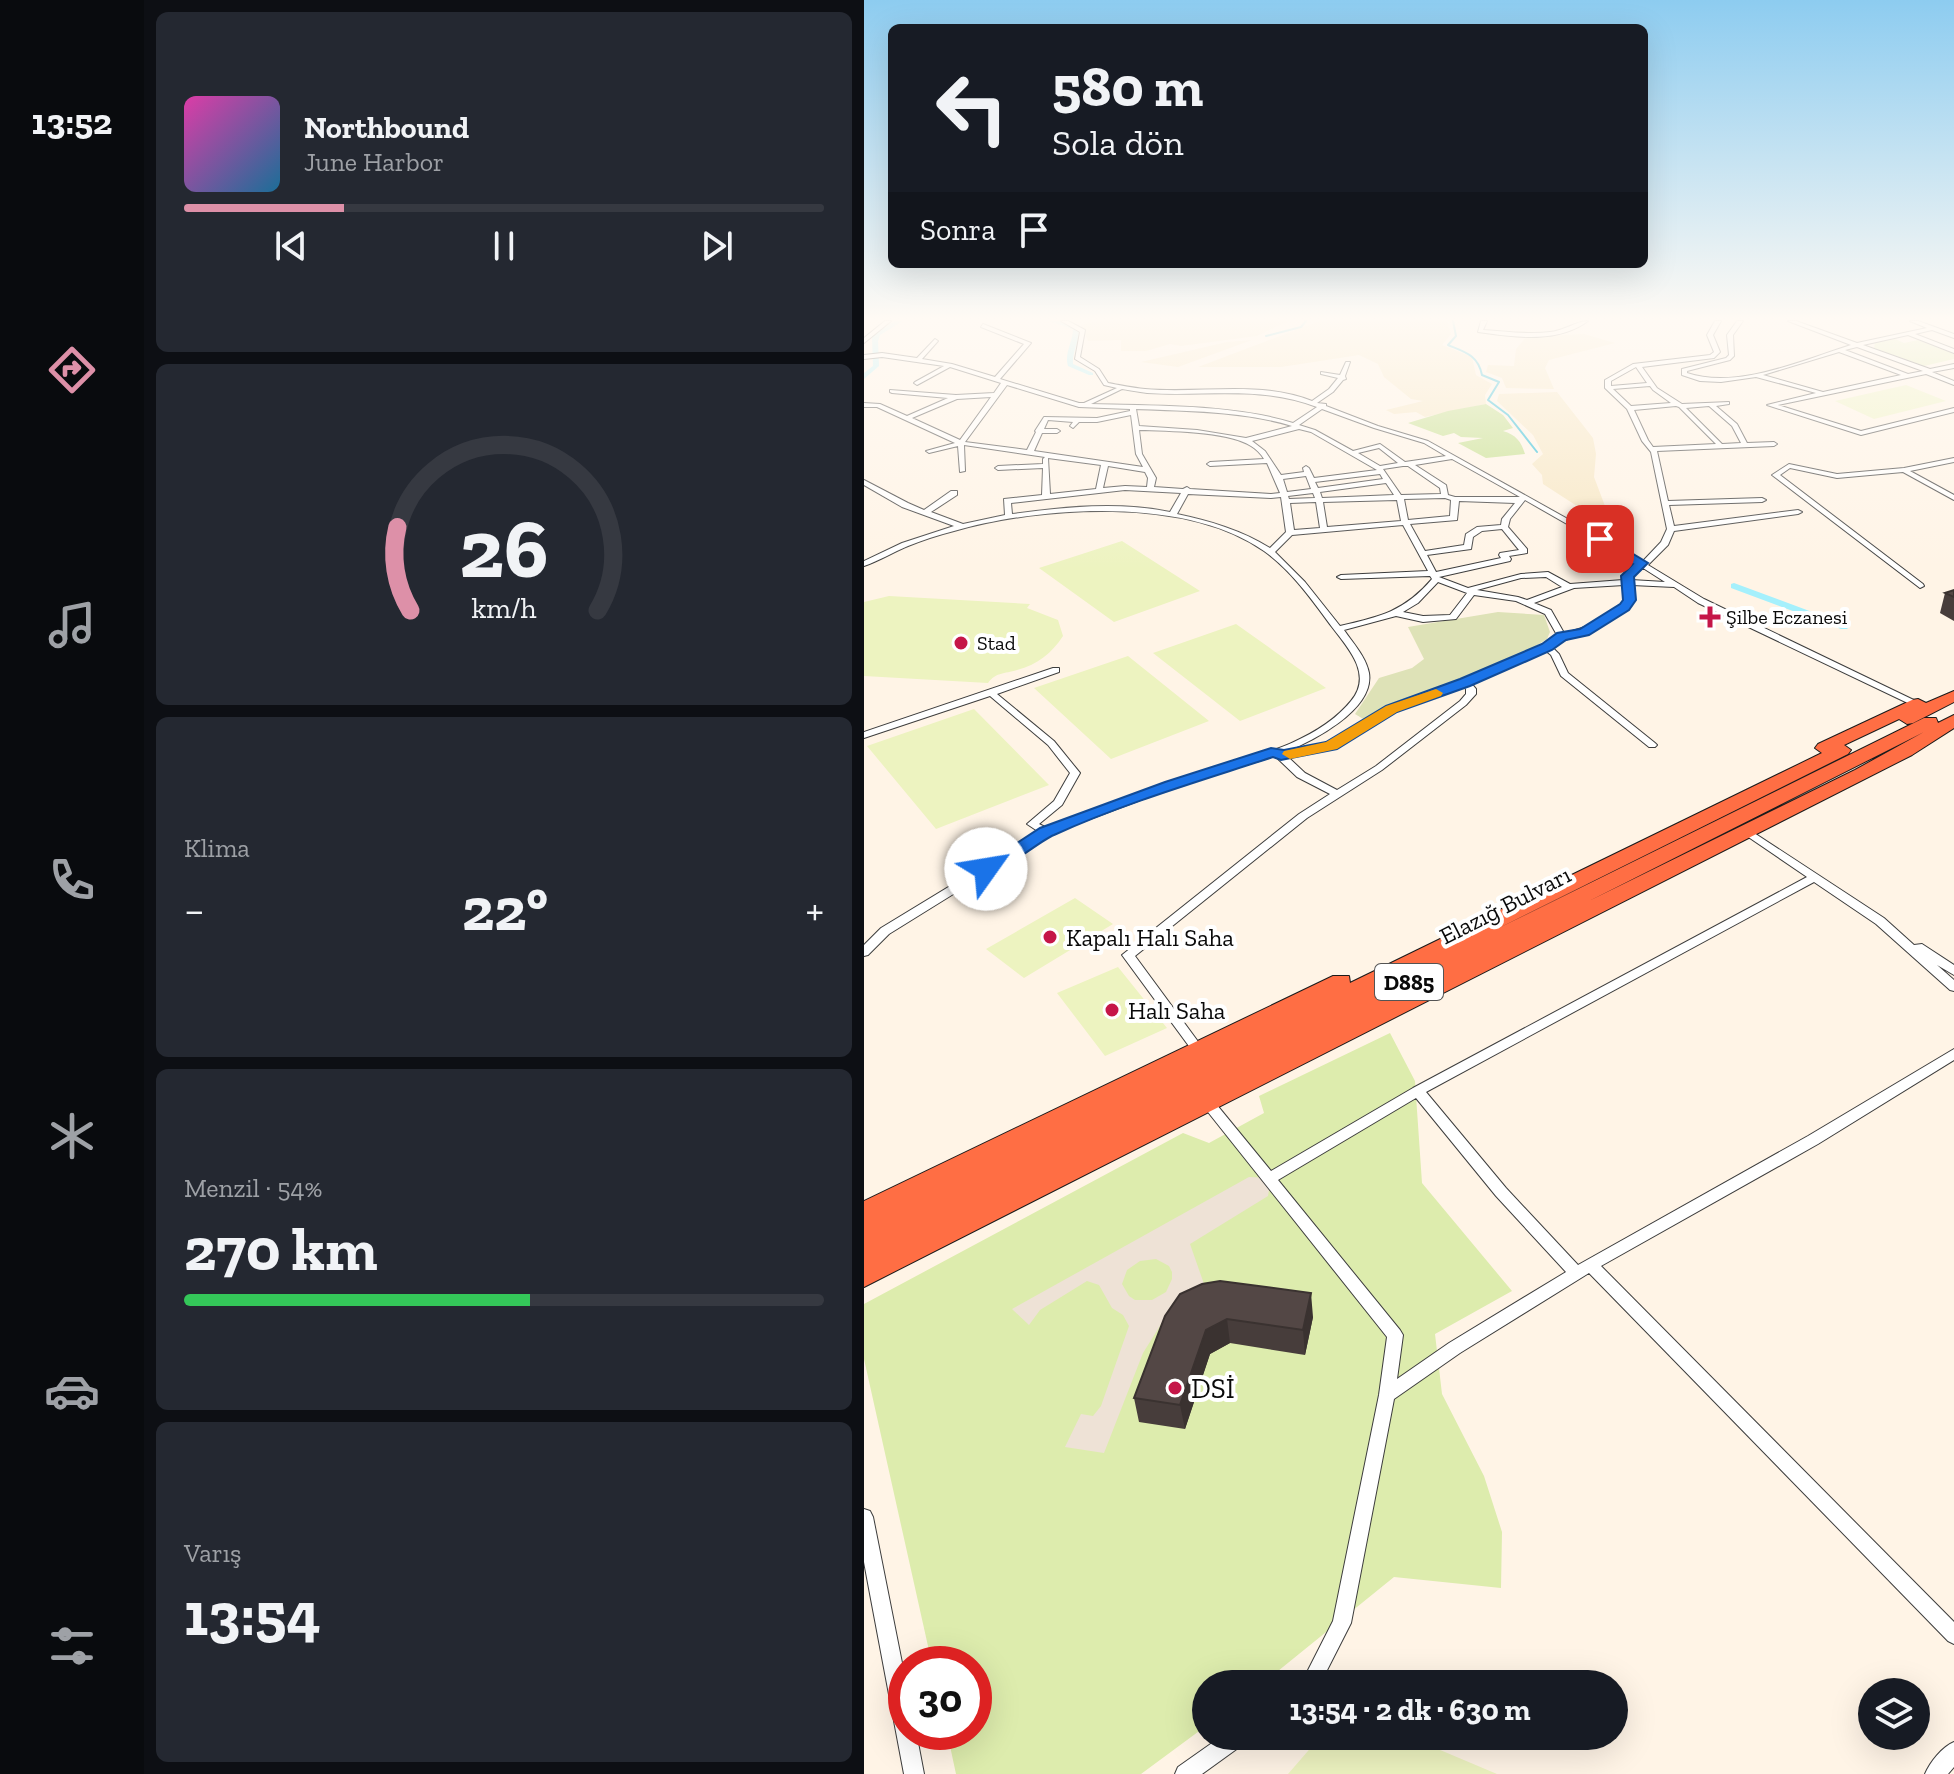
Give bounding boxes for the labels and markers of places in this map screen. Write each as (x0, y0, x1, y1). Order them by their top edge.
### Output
pin (1566, 505, 1634, 573)
place label: Şilbe Eczanesi (1726, 605, 1848, 629)
marker: Şilbe Eczanesi (1701, 608, 1719, 626)
place label: Stad (977, 631, 1016, 655)
marker: Stad (952, 634, 970, 652)
place label: Kapalı Halı Saha (1066, 923, 1234, 952)
marker: Kapalı Halı Saha (1041, 928, 1059, 946)
place label: Halı Saha (1128, 996, 1226, 1025)
marker: Halı Saha (1103, 1001, 1121, 1019)
place label: DSİ (1191, 1372, 1235, 1405)
marker: DSİ (1166, 1379, 1184, 1397)

